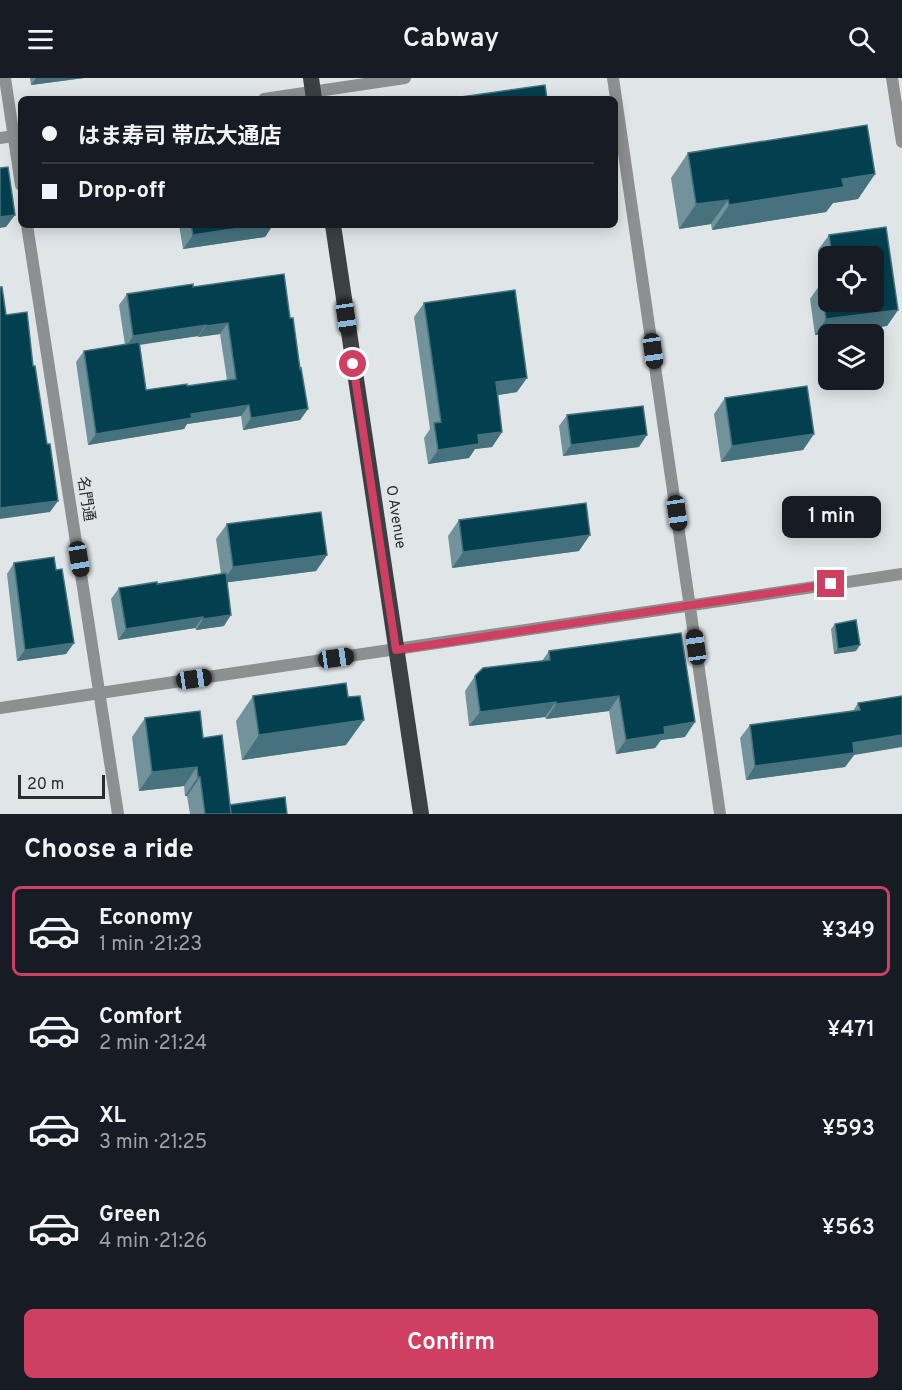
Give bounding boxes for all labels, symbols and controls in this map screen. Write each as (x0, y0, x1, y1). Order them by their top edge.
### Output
text: Cabway (403, 22, 499, 56)
icon: menu (24, 23, 57, 56)
icon: search (845, 23, 878, 56)
text: はま寿司 帯広大通店 (78, 124, 282, 151)
text: Drop-off (78, 178, 165, 205)
map controls (818, 246, 884, 390)
button: locate (818, 246, 884, 312)
car (335, 298, 357, 336)
button: layers (818, 324, 884, 390)
car (642, 332, 664, 370)
route start (339, 350, 366, 377)
street label: 名門通 (72, 475, 98, 523)
street label: O Avenue (381, 484, 409, 550)
car (666, 494, 688, 532)
callout: 1 min (782, 497, 880, 539)
text: 1 min (808, 504, 855, 530)
car (67, 540, 91, 578)
route end (817, 570, 844, 597)
car (685, 628, 707, 666)
car (317, 647, 355, 669)
car (175, 668, 213, 690)
scale bar (18, 772, 105, 800)
text: 20 m (27, 775, 64, 795)
text: Choose a ride (24, 833, 194, 867)
icon: car (27, 904, 81, 958)
text: Economy (99, 905, 193, 932)
text: ¥349 (821, 918, 875, 945)
text: 1 min · 21:23 (99, 932, 202, 958)
icon: car (27, 1003, 81, 1057)
text: Comfort (99, 1004, 182, 1031)
text: ¥471 (827, 1017, 875, 1044)
text: 2 min · 21:24 (99, 1031, 207, 1057)
icon: car (27, 1102, 81, 1156)
text: XL (99, 1103, 126, 1130)
text: ¥593 (822, 1116, 875, 1143)
text: 3 min · 21:25 (99, 1130, 207, 1156)
icon: car (27, 1201, 81, 1255)
text: Green (99, 1202, 161, 1229)
text: ¥563 (822, 1215, 875, 1242)
text: 4 min · 21:26 (99, 1229, 207, 1255)
button: Confirm (24, 1309, 878, 1378)

